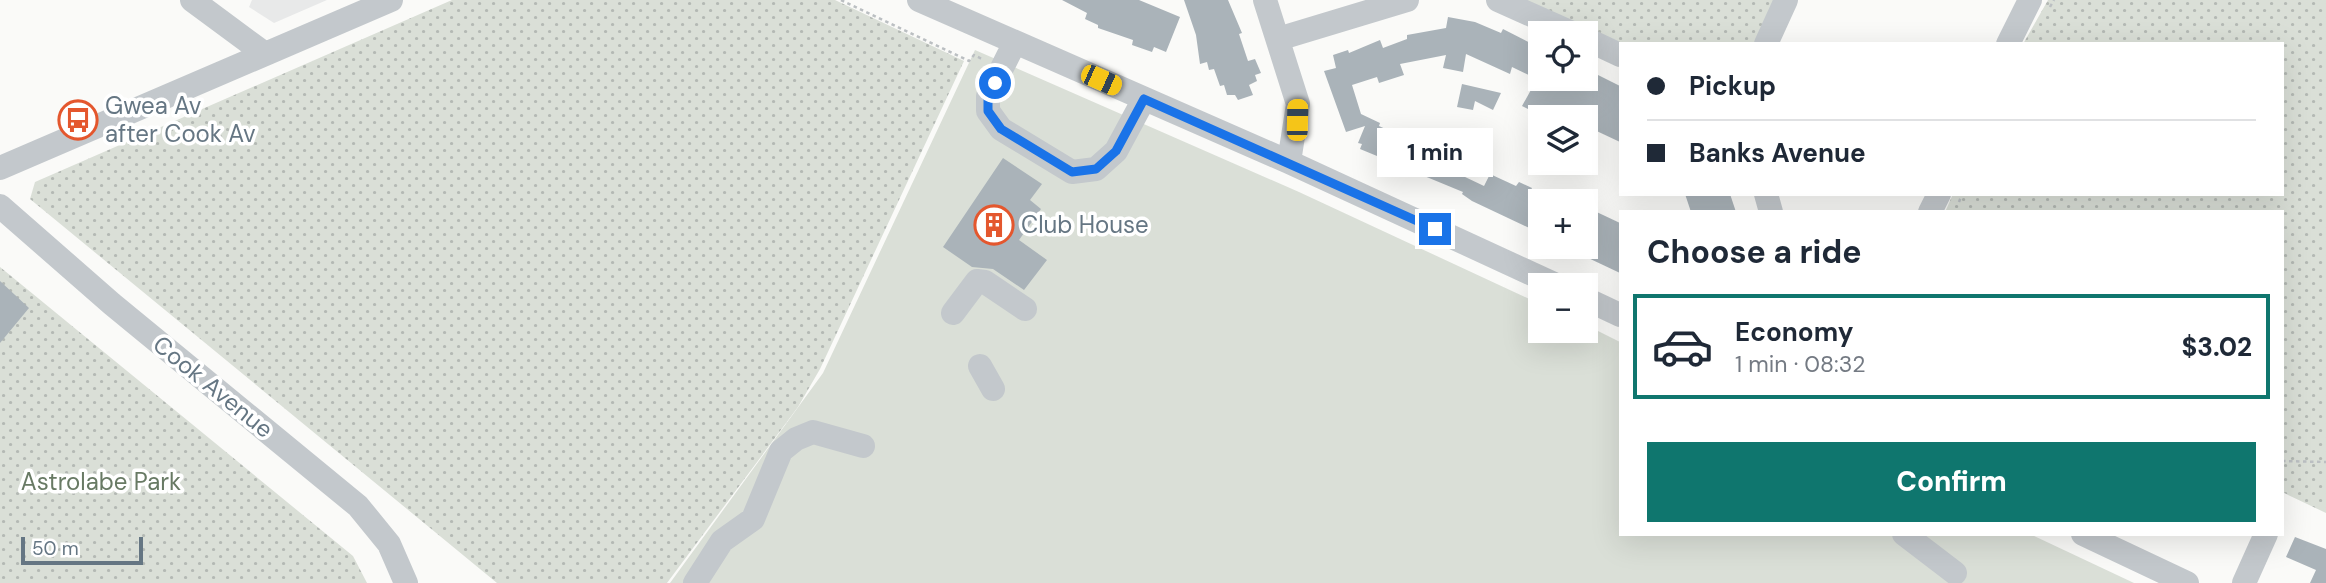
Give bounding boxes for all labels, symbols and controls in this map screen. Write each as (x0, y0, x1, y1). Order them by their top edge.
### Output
map controls (1528, 21, 1598, 343)
button: locate (1528, 21, 1598, 91)
car (1078, 62, 1125, 98)
route start (979, 67, 1011, 99)
text: Pickup (1689, 69, 1776, 103)
place label: Gwea Av after Cook Av (105, 90, 256, 149)
bus stop icon: Gwea Av after Cook Av (57, 99, 99, 141)
car (1287, 99, 1308, 141)
button: layers (1528, 105, 1598, 175)
callout: 1 min (1377, 128, 1493, 176)
text: Banks Avenue (1689, 136, 1866, 170)
text: 1 min (1407, 137, 1463, 167)
button: + (1528, 189, 1598, 259)
building icon: Club House (973, 204, 1015, 246)
place label: Club House (1021, 209, 1149, 240)
route end (1419, 213, 1451, 245)
text: Choose a ride (1647, 231, 1862, 273)
button: − (1528, 273, 1598, 343)
icon: car (1651, 315, 1714, 378)
text: Economy (1735, 315, 1853, 349)
street label: Cook Avenue (147, 329, 280, 445)
text: $3.02 (2182, 330, 2252, 364)
text: 1 min · 08:32 (1735, 349, 1866, 379)
button: Confirm (1647, 442, 2256, 522)
park label: Astrolabe Park (21, 466, 181, 497)
scale bar (21, 534, 144, 566)
text: 50 m (32, 536, 79, 561)

